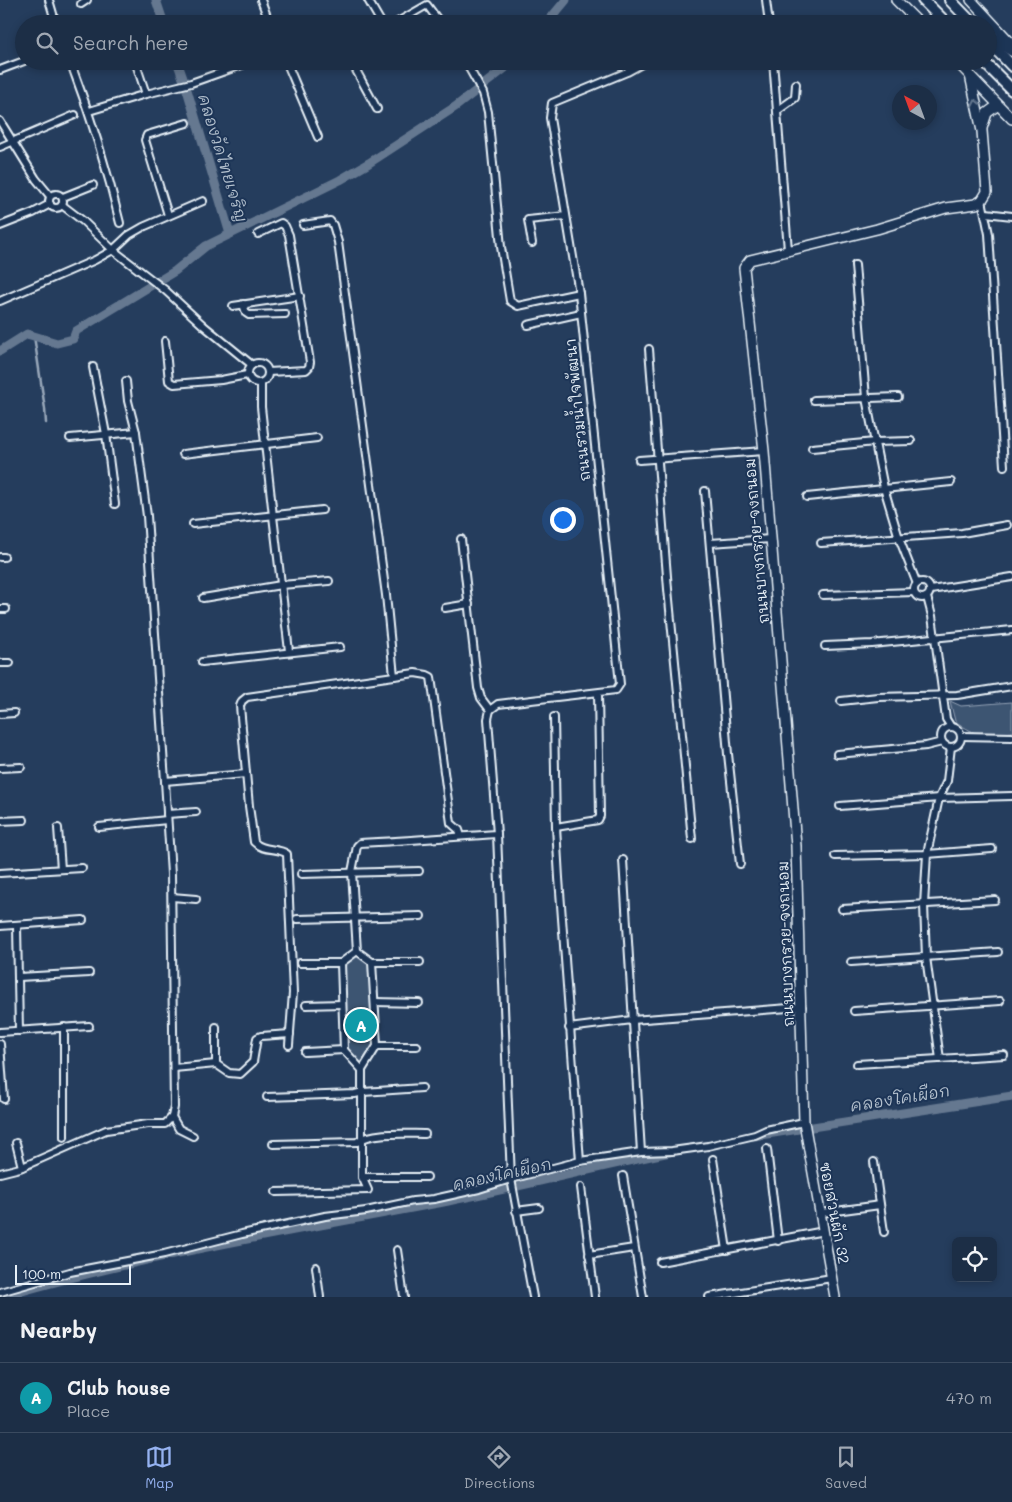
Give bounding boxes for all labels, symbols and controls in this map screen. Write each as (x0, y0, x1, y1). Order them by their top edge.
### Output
search box (15, 15, 997, 70)
icon: search (33, 29, 61, 57)
text: Search here (73, 30, 189, 55)
north arrow (892, 85, 937, 130)
water label: คลองวัดไทยเจริญ (194, 91, 254, 225)
one-way arrow (971, 98, 982, 107)
street label: ถนนรวมน้ำใจพัฒนา (556, 338, 594, 483)
street label: ถนนบางกรวย-จงถนอม (739, 457, 773, 625)
your location (550, 507, 576, 533)
street label: ถนนบางกรวย-จงถนอม (772, 861, 798, 1027)
pin: A (345, 1006, 377, 1044)
water label: คลองโคเผือก (849, 1079, 951, 1116)
water label: คลองโคเผือก (450, 1152, 553, 1194)
street label: ซอยสวนผัก 32 (815, 1160, 855, 1265)
map controls (952, 1237, 997, 1282)
button: locate (952, 1237, 997, 1282)
scale bar (15, 1262, 131, 1285)
text: 100 m (22, 1264, 61, 1283)
text: Nearby (20, 1316, 97, 1343)
text: Club house (67, 1375, 170, 1400)
text: A (30, 1387, 42, 1408)
text: 470 m (946, 1387, 992, 1408)
text: Place (67, 1400, 110, 1421)
tab: Map (145, 1443, 174, 1492)
tab: Directions (464, 1443, 535, 1492)
tab: Saved (825, 1443, 867, 1492)

